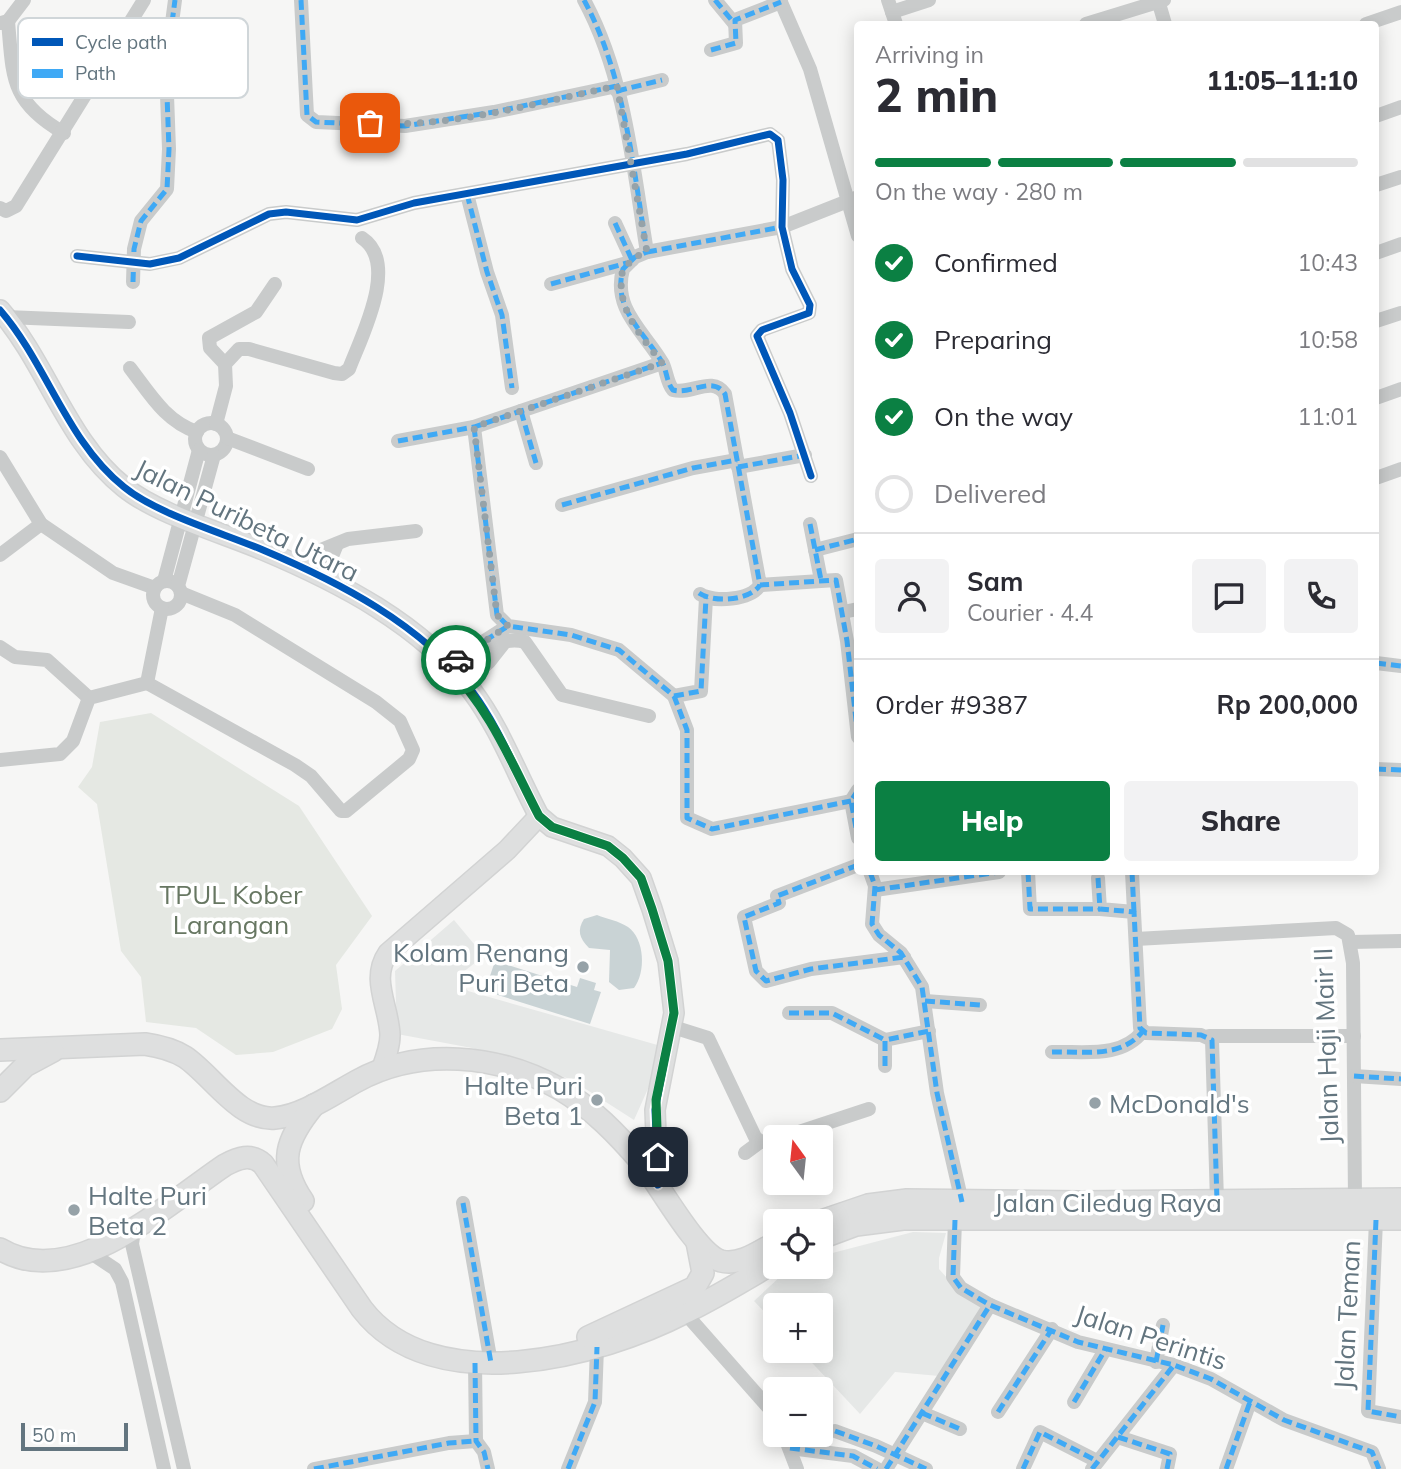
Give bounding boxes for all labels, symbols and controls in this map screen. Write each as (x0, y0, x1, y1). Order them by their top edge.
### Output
legend (18, 18, 248, 98)
text: Cycle path (75, 30, 167, 54)
text: Arriving in (875, 40, 984, 69)
text: Path (75, 61, 116, 85)
text: 11:05–11:10 (1207, 64, 1358, 97)
text: 2 min (875, 66, 998, 124)
pin (340, 93, 400, 153)
icon: bag (351, 104, 389, 142)
text: On the way · 280 m (875, 177, 1083, 206)
icon: check (875, 244, 913, 282)
text: Confirmed (934, 246, 1058, 279)
text: 10:43 (1298, 248, 1358, 277)
icon: check (875, 321, 913, 359)
text: Preparing (934, 323, 1052, 356)
text: 10:58 (1298, 325, 1358, 354)
icon: check (875, 398, 913, 436)
text: On the way (934, 400, 1073, 433)
text: 11:01 (1298, 402, 1358, 431)
street label: Jalan Puribeta Utara (130, 451, 364, 589)
text: Delivered (934, 477, 1047, 510)
button: person (875, 559, 949, 633)
button: chat (1192, 559, 1266, 633)
button: phone (1284, 559, 1358, 633)
text: Sam (967, 565, 1023, 598)
text: Courier · 4.4 (967, 598, 1093, 627)
courier (421, 625, 491, 695)
icon: car (437, 641, 475, 679)
text: Order #9387 (875, 688, 1028, 721)
text: Rp 200,000 (1216, 688, 1358, 721)
button: Help (875, 781, 1110, 861)
button: Share (1124, 781, 1358, 861)
park label: TPUL Kober Larangan (160, 878, 303, 941)
place label: Kolam Renang Puri Beta (393, 936, 569, 999)
street label: Jalan Haji Mair II (1306, 947, 1346, 1145)
marker: Kolam Renang Puri Beta (575, 959, 591, 975)
place label: Halte Puri Beta 1 (464, 1069, 583, 1132)
place label: McDonald's (1109, 1087, 1250, 1120)
marker: Halte Puri Beta 1 (589, 1092, 605, 1108)
marker: McDonald's (1087, 1095, 1103, 1111)
north arrow (763, 1125, 833, 1195)
map controls (763, 1125, 833, 1447)
pin (628, 1127, 688, 1187)
icon: home (639, 1138, 677, 1176)
place label: Halte Puri Beta 2 (88, 1179, 207, 1242)
street label: Jalan Ciledug Raya (994, 1186, 1222, 1219)
marker: Halte Puri Beta 2 (66, 1202, 82, 1218)
button: locate (763, 1209, 833, 1279)
street label: Jalan Teman (1327, 1239, 1367, 1391)
button: + (763, 1293, 833, 1363)
street label: Jalan Perintis (1071, 1297, 1231, 1377)
button: − (763, 1377, 833, 1447)
scale bar (21, 1420, 128, 1452)
text: 50 m (32, 1423, 76, 1447)

